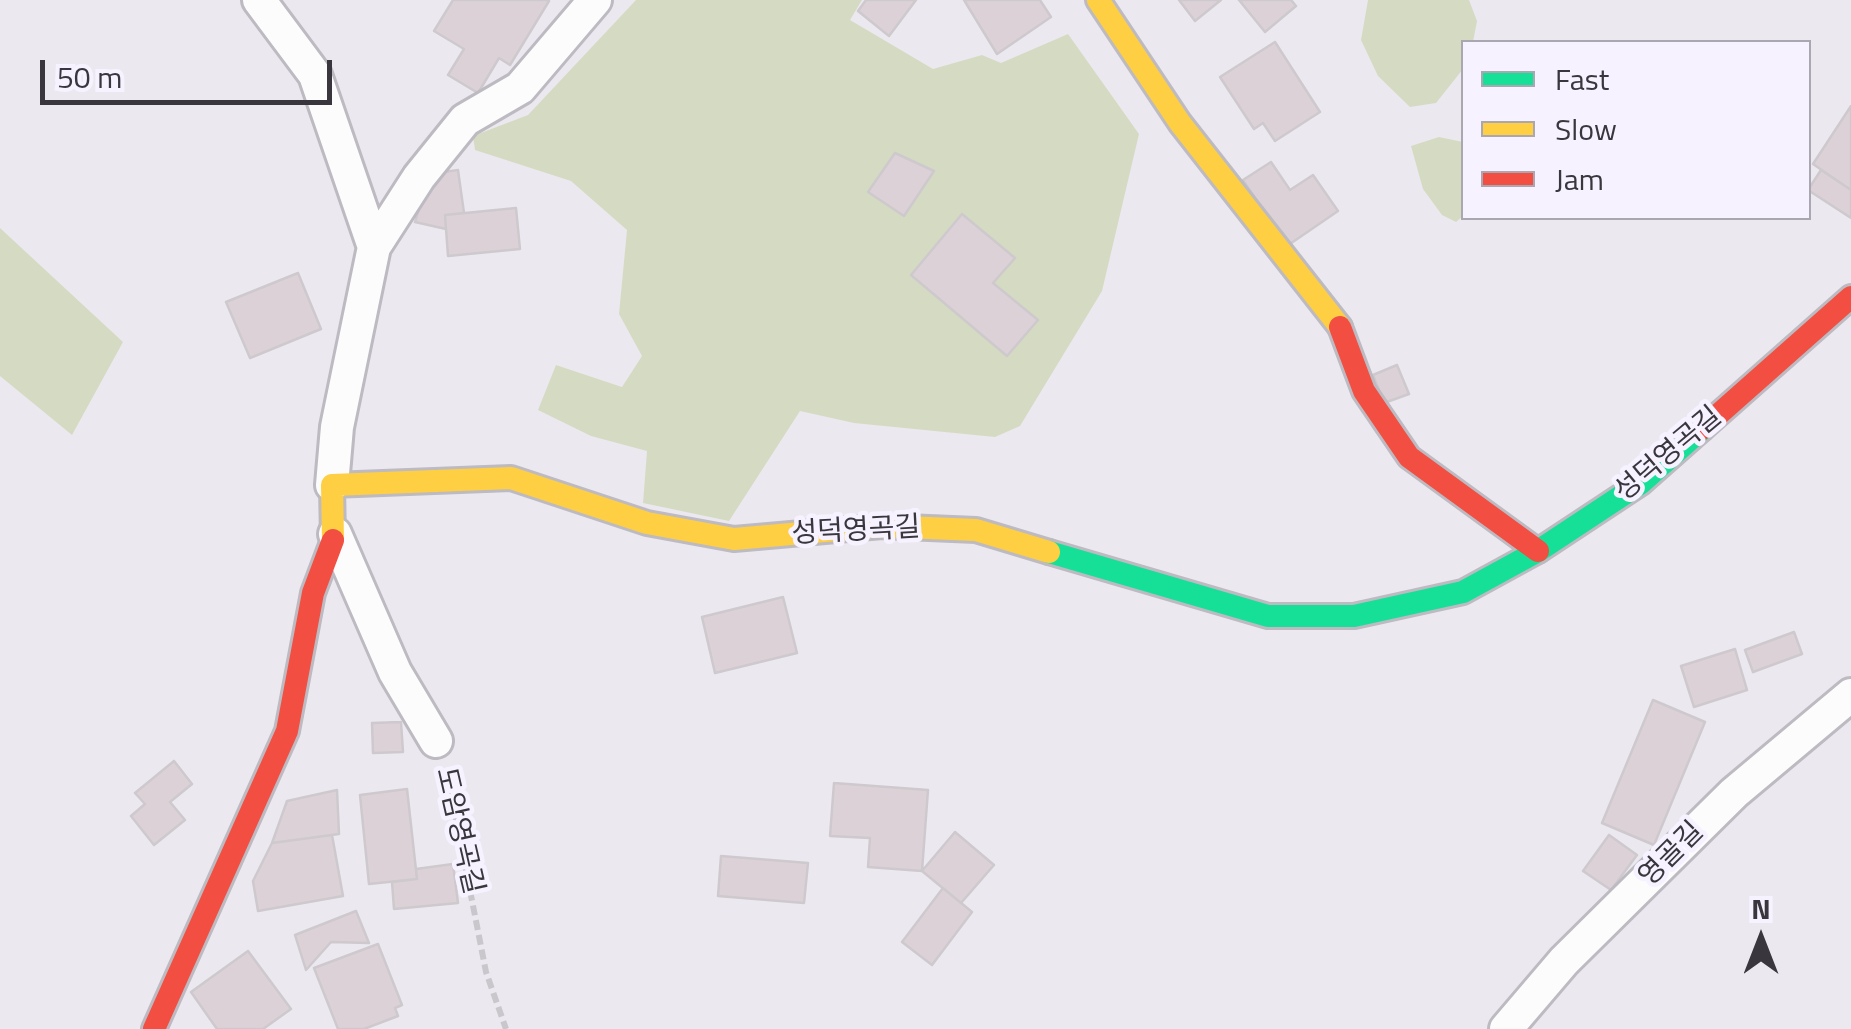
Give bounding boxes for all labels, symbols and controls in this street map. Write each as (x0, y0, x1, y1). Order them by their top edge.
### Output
scale bar (45, 40, 338, 102)
legend (1461, 40, 1811, 220)
text: 50 m (57, 54, 122, 100)
text: Fast (1555, 56, 1609, 102)
text: Slow (1555, 106, 1617, 152)
text: Jam (1555, 156, 1604, 202)
street label: 성덕영곡길 (1609, 401, 1729, 509)
street label: 성덕영곡길 (791, 512, 921, 552)
street label: 도암영곡길 (427, 764, 489, 898)
street label: 영골길 (1633, 816, 1711, 894)
text: N (1751, 887, 1771, 930)
north arrow (1711, 889, 1811, 989)

